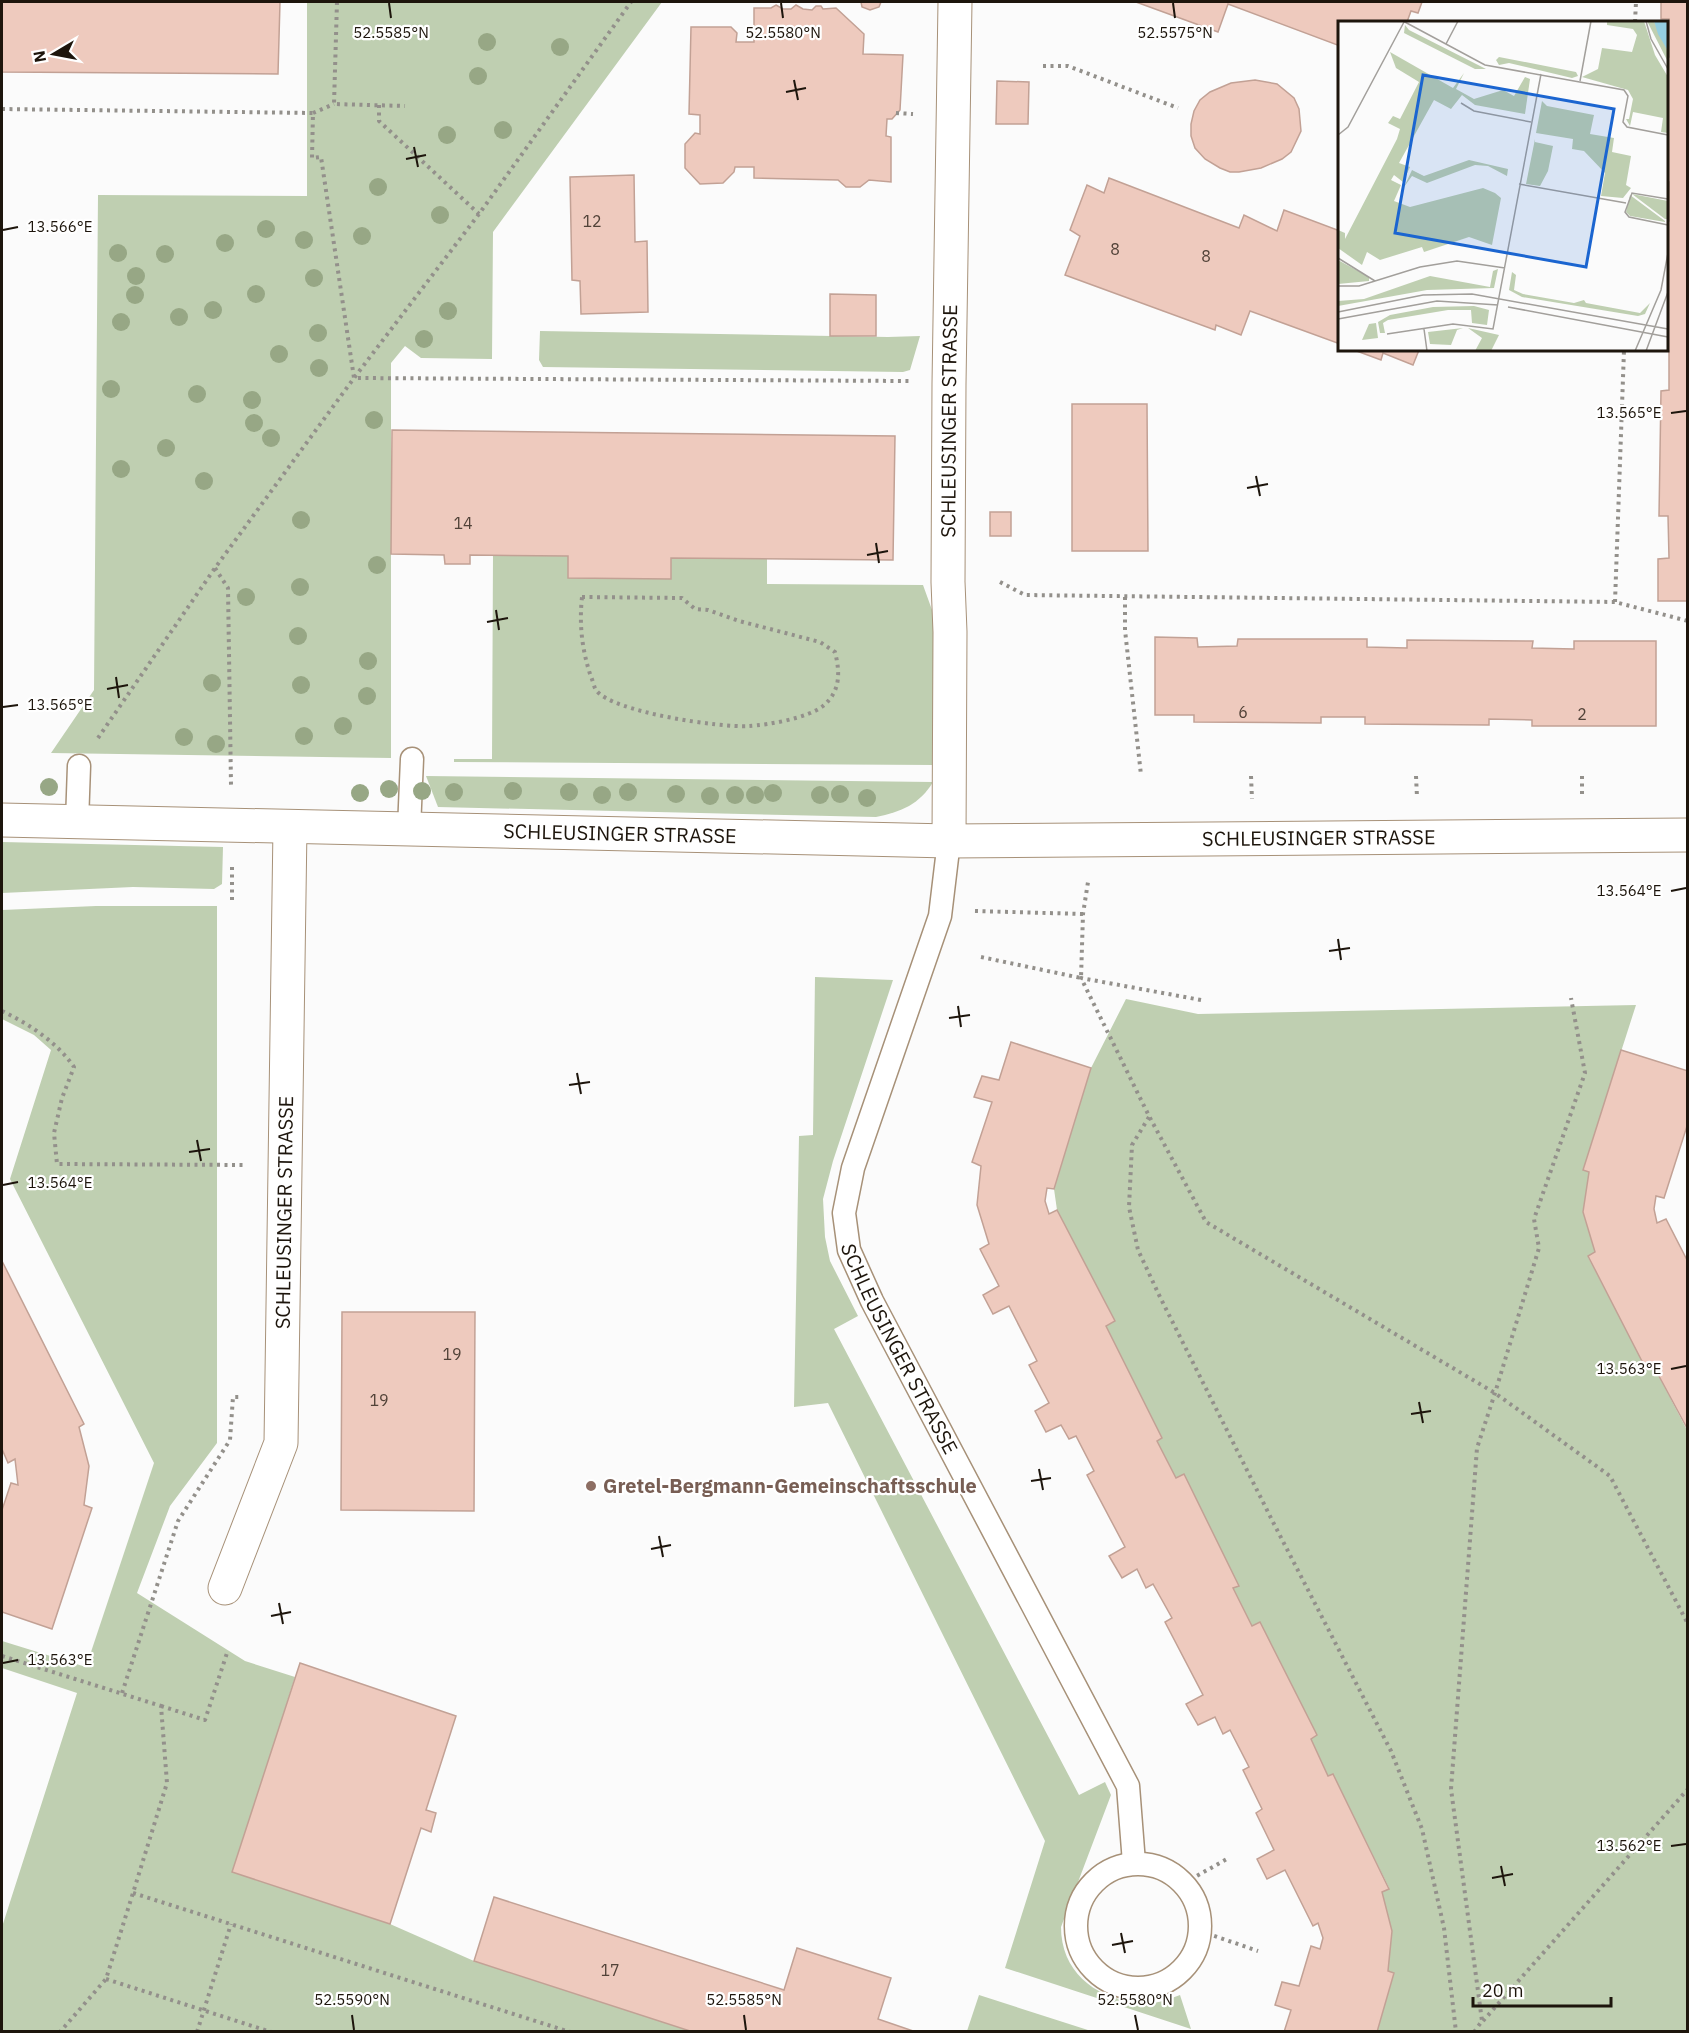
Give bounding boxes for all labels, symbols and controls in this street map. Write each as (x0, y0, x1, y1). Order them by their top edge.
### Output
inset map (1338, 21, 1668, 351)
text: 52.5585°N (353, 23, 429, 42)
text: 52.5580°N (745, 23, 821, 42)
text: 52.5575°N (1137, 23, 1213, 42)
north arrow (24, 24, 84, 84)
text: N (28, 49, 50, 64)
house number: 12 (582, 211, 602, 231)
text: 13.566°E (28, 217, 92, 236)
house number: 8 (1110, 239, 1120, 259)
house number: 8 (1201, 246, 1211, 266)
street label: SCHLEUSINGER STRASSE (934, 304, 963, 538)
text: 13.565°E (1597, 403, 1661, 422)
house number: 14 (453, 513, 473, 533)
text: 13.565°E (28, 695, 92, 714)
house number: 6 (1238, 702, 1248, 722)
house number: 2 (1577, 704, 1587, 724)
street label: SCHLEUSINGER STRASSE (503, 817, 737, 849)
street label: SCHLEUSINGER STRASSE (1202, 823, 1436, 852)
text: 13.564°E (1597, 881, 1661, 900)
street label: SCHLEUSINGER STRASSE (269, 1096, 299, 1329)
text: 13.564°E (28, 1173, 92, 1192)
street label: SCHLEUSINGER STRASSE (835, 1242, 964, 1459)
house number: 19 (442, 1344, 462, 1364)
text: 13.563°E (1597, 1359, 1661, 1378)
house number: 19 (369, 1390, 389, 1410)
place label: Gretel-Bergmann-Gemeinschaftsschule (603, 1472, 977, 1499)
marker: Gretel-Bergmann-Gemeinschaftsschule (584, 1479, 598, 1493)
text: 13.563°E (28, 1650, 92, 1669)
text: 13.562°E (1597, 1836, 1661, 1855)
house number: 17 (600, 1960, 620, 1980)
scale bar (1473, 1970, 1611, 2008)
text: 20 m (1482, 1979, 1524, 2002)
text: 52.5590°N (314, 1990, 390, 2009)
text: 52.5585°N (706, 1990, 782, 2009)
text: 52.5580°N (1097, 1990, 1173, 2009)

